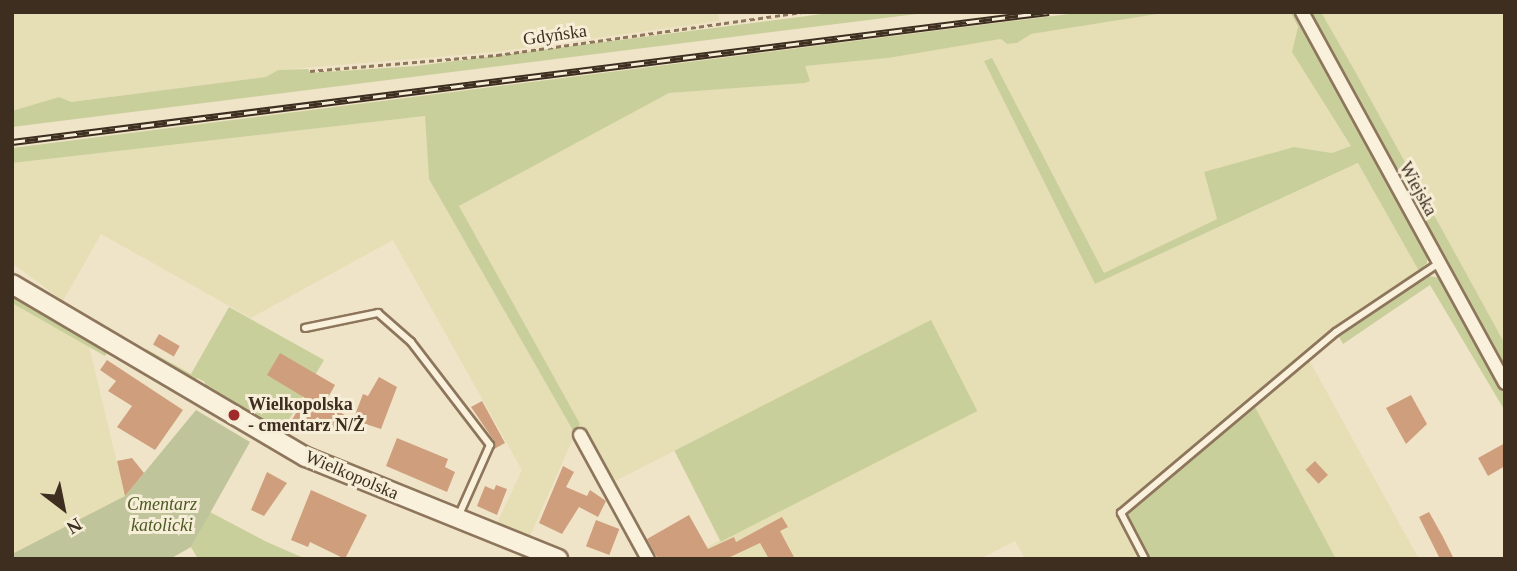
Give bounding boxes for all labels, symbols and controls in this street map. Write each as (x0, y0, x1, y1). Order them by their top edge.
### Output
street label: Gdyńska (522, 20, 588, 50)
street label: Wiejska (1394, 158, 1442, 220)
place label: Wielkopolska - cmentarz N/Ż (248, 394, 365, 436)
marker: Wielkopolska - cmentarz N/Ż (226, 407, 242, 423)
street label: Wielkopolska (302, 446, 402, 504)
north arrow (28, 473, 98, 543)
park label: Cmentarz katolicki (127, 494, 197, 536)
text: N (63, 514, 86, 539)

